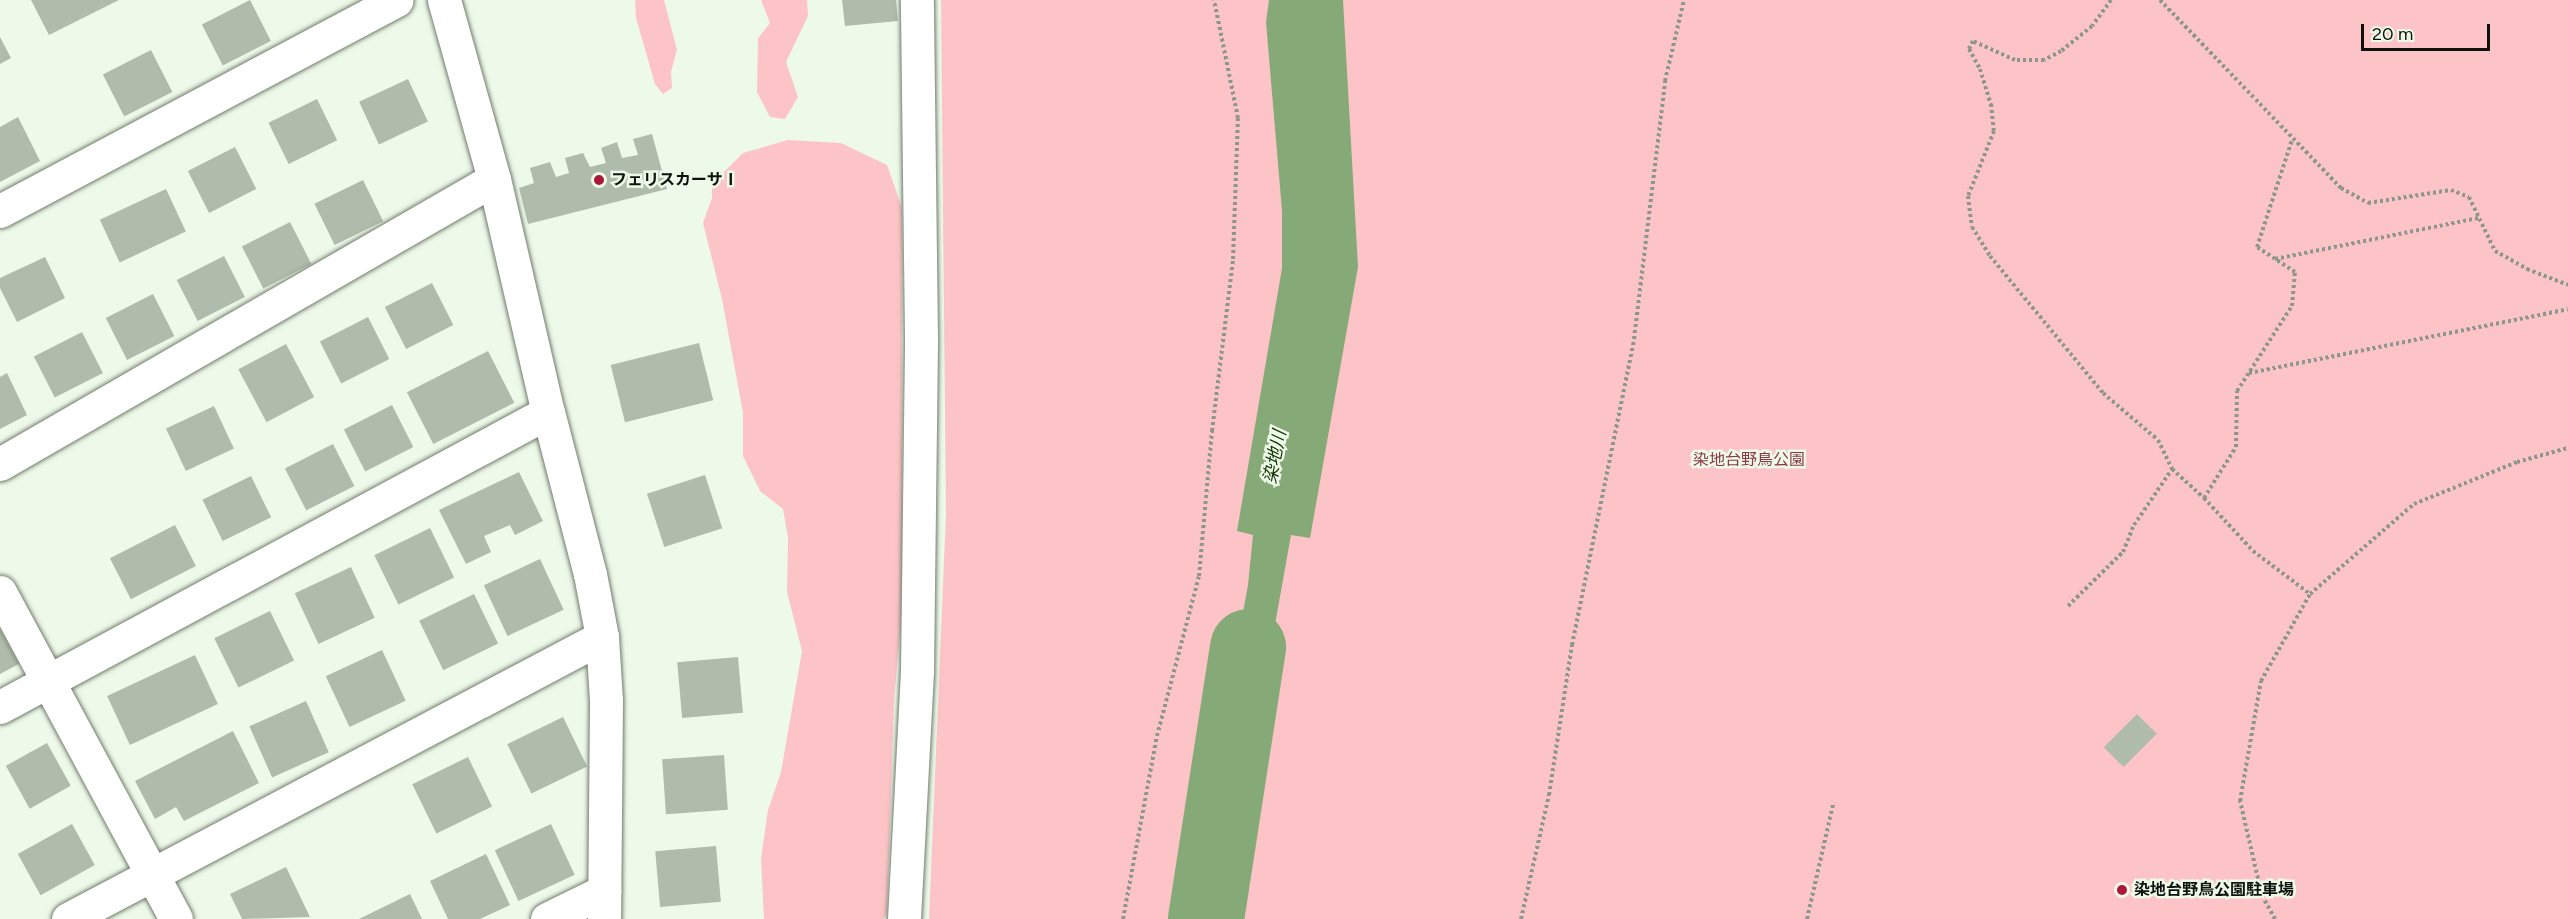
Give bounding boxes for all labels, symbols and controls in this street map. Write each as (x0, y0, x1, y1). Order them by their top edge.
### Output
scale bar (2364, 12, 2493, 50)
text: 20 m (2372, 23, 2413, 45)
place label: フェリスカーサⅠ (611, 170, 739, 190)
marker: フェリスカーサⅠ (592, 173, 606, 187)
water label: 染地川 (1259, 428, 1291, 486)
park label: 染地台野鳥公園 (1693, 450, 1805, 470)
place label: 染地台野鳥公園駐車場 (2134, 880, 2294, 900)
marker: 染地台野鳥公園駐車場 (2115, 883, 2129, 897)

